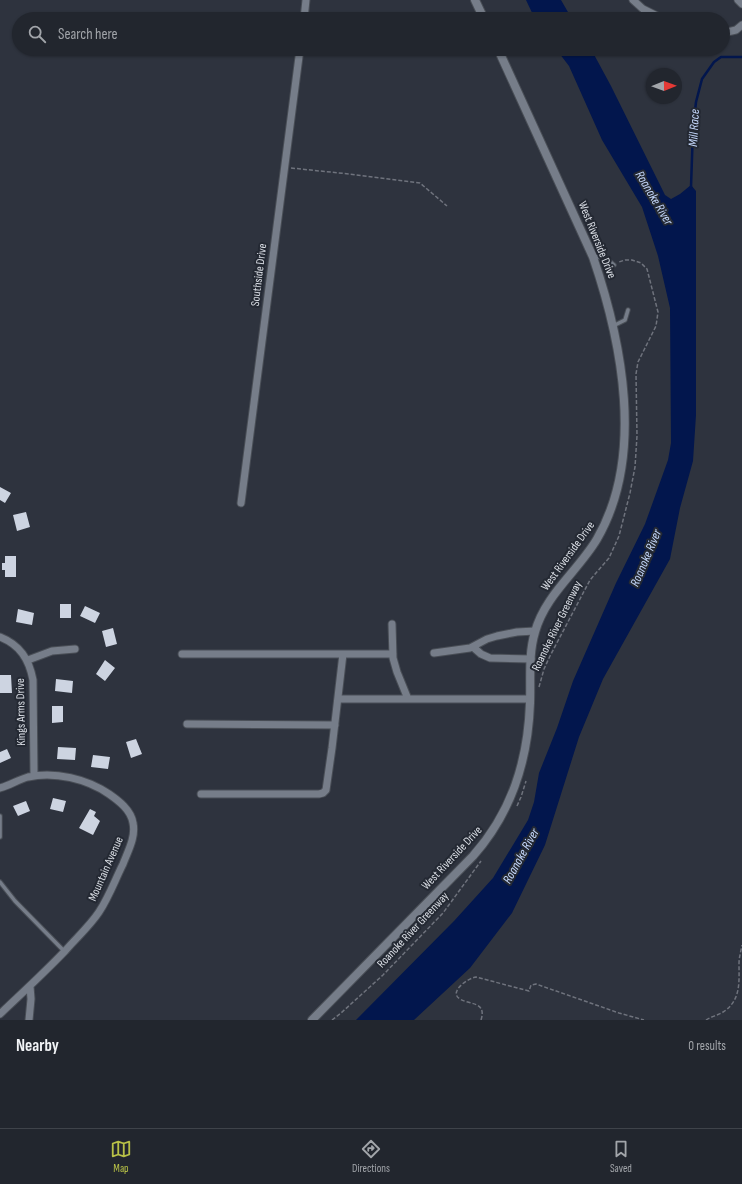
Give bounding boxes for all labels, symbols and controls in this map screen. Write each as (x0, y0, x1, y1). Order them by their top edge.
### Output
search box (12, 12, 730, 56)
icon: search (26, 23, 48, 45)
text: Search here (58, 25, 118, 44)
north arrow (646, 68, 682, 104)
water label: Mill Race (685, 109, 703, 147)
water label: Roanoke River (632, 168, 677, 229)
street label: West Riverside Drive (575, 199, 619, 281)
street label: Southside Drive (248, 243, 270, 307)
street label: West Riverside Drive (538, 518, 598, 594)
water label: Roanoke River (627, 526, 666, 589)
street label: Roanoke River Greenway (529, 578, 585, 674)
street label: Kings Arms Drive (13, 678, 29, 746)
street label: West Riverside Drive (419, 823, 486, 893)
water label: Roanoke River (499, 824, 543, 886)
street label: Mountain Avenue (85, 834, 127, 904)
street label: Roanoke River Greenway (374, 889, 452, 971)
text: Nearby (16, 1036, 59, 1056)
text: 0 results (688, 1038, 726, 1054)
tab: Map (110, 1138, 132, 1175)
tab: Directions (352, 1138, 390, 1175)
tab: Saved (610, 1138, 632, 1175)

